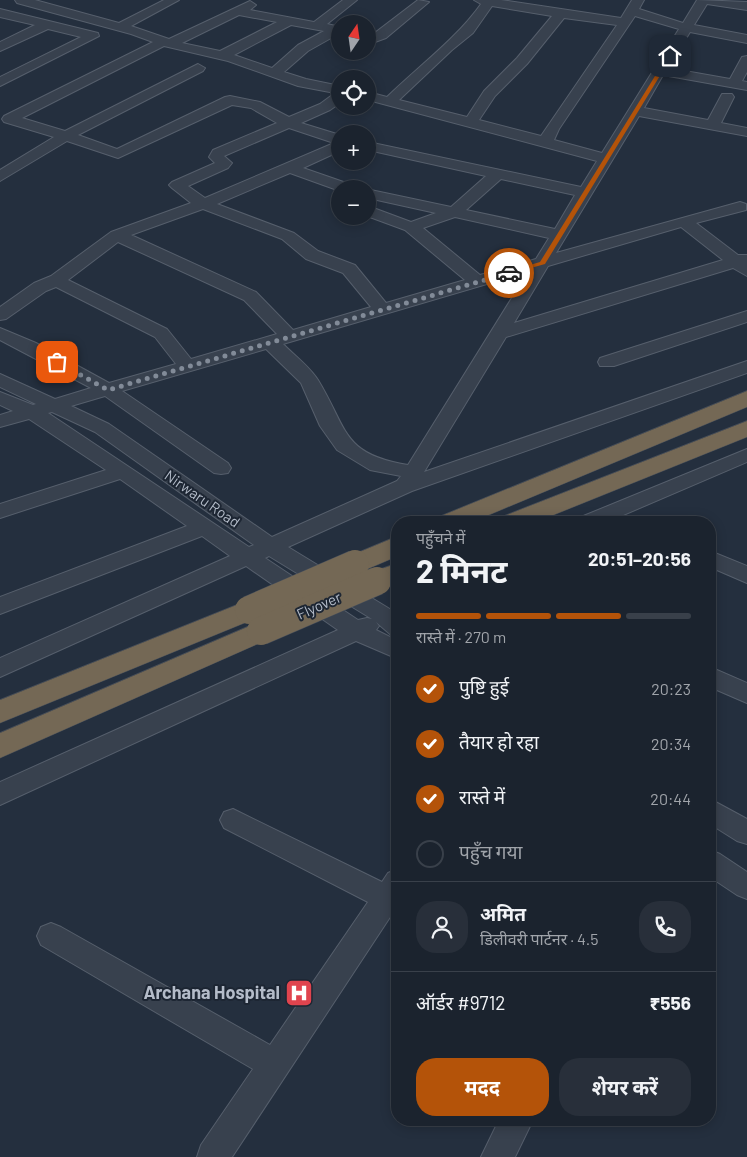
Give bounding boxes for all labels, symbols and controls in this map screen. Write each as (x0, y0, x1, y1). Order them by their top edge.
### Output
north arrow (331, 15, 376, 60)
map controls (331, 15, 376, 225)
pin (649, 35, 691, 77)
icon: home (656, 42, 684, 70)
button: locate (331, 70, 376, 115)
button: + (331, 125, 376, 170)
button: − (331, 180, 376, 225)
courier (484, 248, 534, 298)
icon: car (495, 259, 523, 287)
pin (36, 341, 78, 383)
icon: bag (43, 348, 71, 376)
street label: Nirwaru Road (161, 466, 244, 531)
text: पहुँचने में (416, 528, 465, 547)
text: 20:51–20:56 (588, 547, 691, 570)
text: 2 मिनट (416, 551, 508, 589)
street label: Flyover (294, 587, 344, 623)
text: रास्ते में · 270 m (416, 627, 506, 646)
icon: check (416, 675, 444, 703)
text: पुष्टि हुई (459, 675, 509, 698)
text: 20:23 (651, 679, 691, 698)
icon: check (416, 730, 444, 758)
text: तैयार हो रहा (459, 730, 539, 753)
text: 20:34 (651, 734, 691, 753)
icon: check (416, 785, 444, 813)
text: रास्ते में (459, 785, 505, 808)
text: 20:44 (650, 789, 691, 808)
text: पहुँच गया (459, 840, 522, 863)
button: person (416, 901, 468, 953)
button: phone (639, 901, 691, 953)
text: अमित (480, 902, 526, 925)
text: डिलीवरी पार्टनर · 4.5 (480, 929, 598, 948)
hospital icon: Archana Hospital (284, 978, 314, 1008)
place label: Archana Hospital (143, 981, 280, 1003)
text: ऑर्डर #9712 (416, 991, 505, 1014)
text: ₹556 (649, 991, 691, 1014)
button: मदद (416, 1058, 549, 1116)
button: शेयर करें (559, 1058, 691, 1116)

